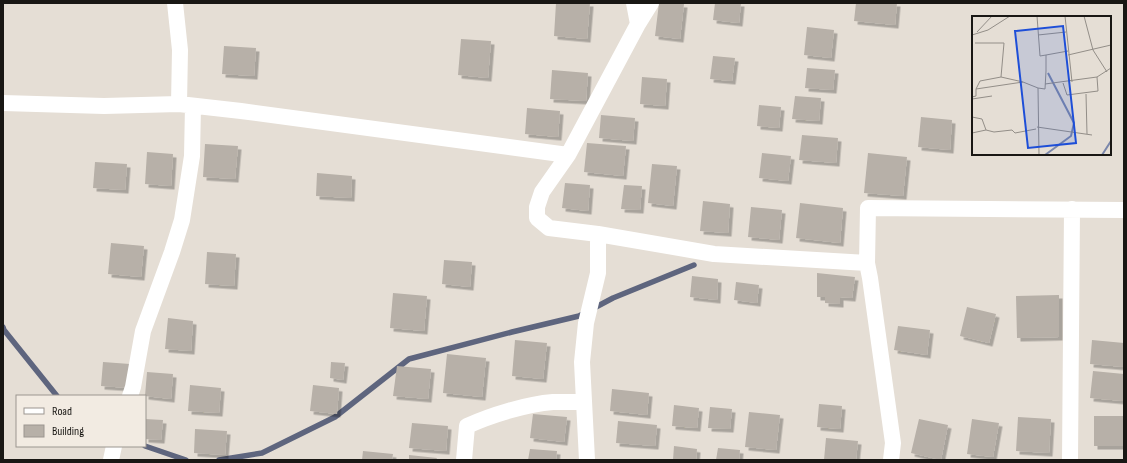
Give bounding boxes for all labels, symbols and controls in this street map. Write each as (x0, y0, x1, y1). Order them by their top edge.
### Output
inset map (972, 16, 1111, 155)
legend (16, 395, 146, 447)
text: Road (52, 404, 72, 419)
text: Building (52, 424, 84, 439)

